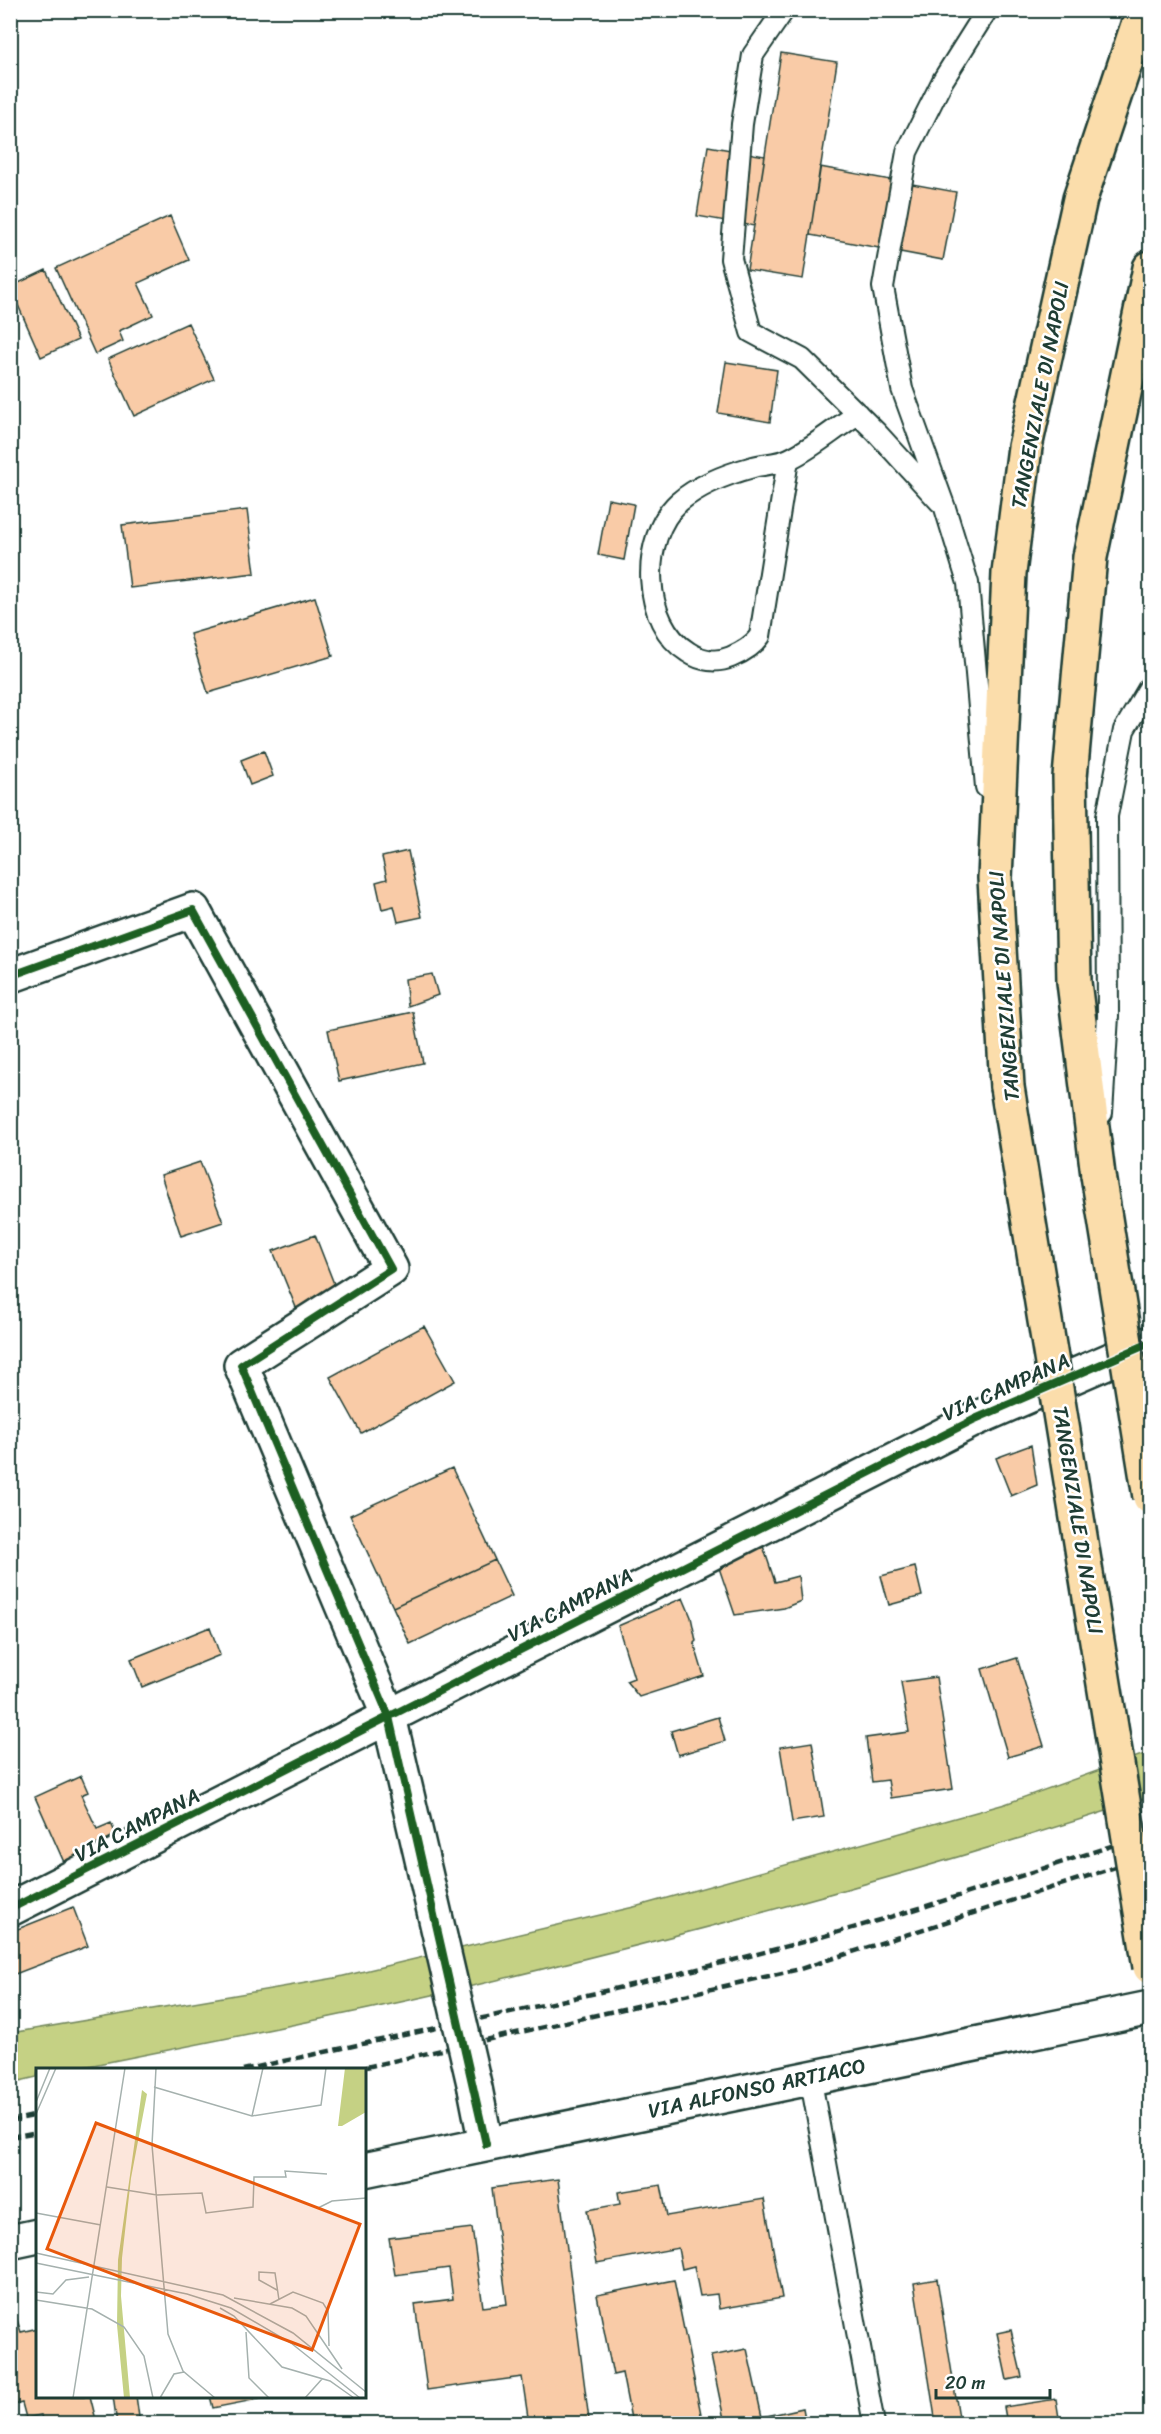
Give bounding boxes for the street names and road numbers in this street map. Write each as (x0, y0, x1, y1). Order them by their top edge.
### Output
street label: TANGENZIALE DI NAPOLI (999, 277, 1081, 512)
street label: TANGENZIALE DI NAPOLI (977, 869, 1031, 1103)
street label: VIA CAMPANA (936, 1342, 1076, 1432)
street label: TANGENZIALE DI NAPOLI (1041, 1403, 1115, 1638)
street label: VIA CAMPANA (500, 1557, 640, 1653)
street label: VIA CAMPANA (67, 1777, 207, 1873)
street label: VIA ALFONSO ARTIACO (645, 2046, 869, 2130)

